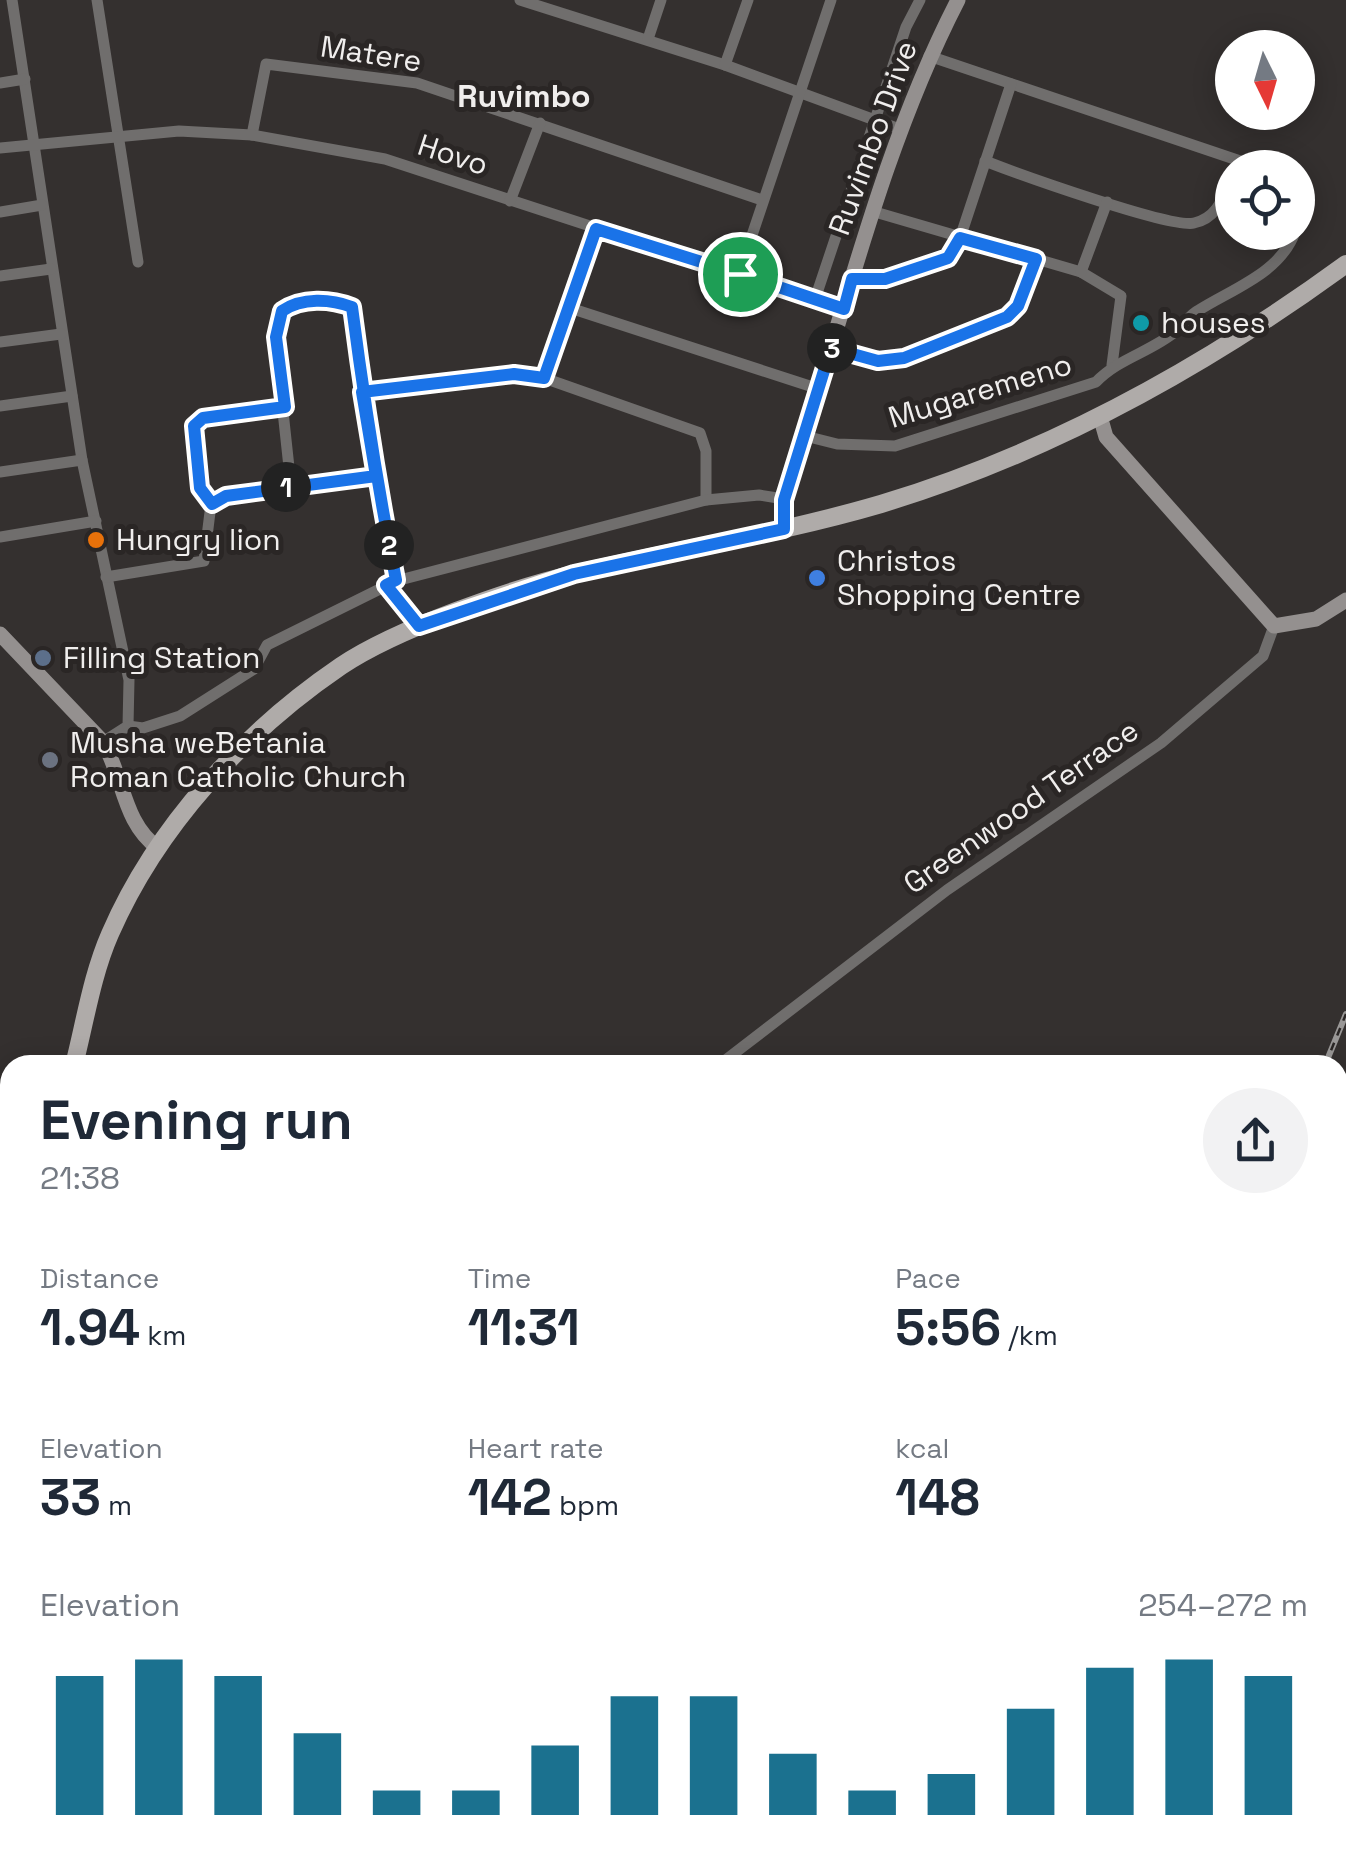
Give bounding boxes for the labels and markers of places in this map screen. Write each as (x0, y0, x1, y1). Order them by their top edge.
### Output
pin (698, 232, 783, 317)
place label: houses (1161, 303, 1266, 342)
marker: houses (1130, 312, 1152, 334)
pin: 3 (807, 323, 857, 373)
pin: 1 (261, 462, 311, 512)
place label: Hungry lion (116, 520, 281, 559)
pin: 2 (364, 520, 414, 570)
marker: Hungry lion (85, 529, 107, 551)
place label: Christos Shopping Centre (837, 541, 1081, 614)
marker: Christos Shopping Centre (806, 567, 828, 589)
place label: Filling Station (63, 638, 260, 677)
marker: Filling Station (32, 647, 54, 669)
place label: Musha weBetania Roman Catholic Church (70, 723, 406, 796)
marker: Musha weBetania Roman Catholic Church (39, 749, 61, 771)

